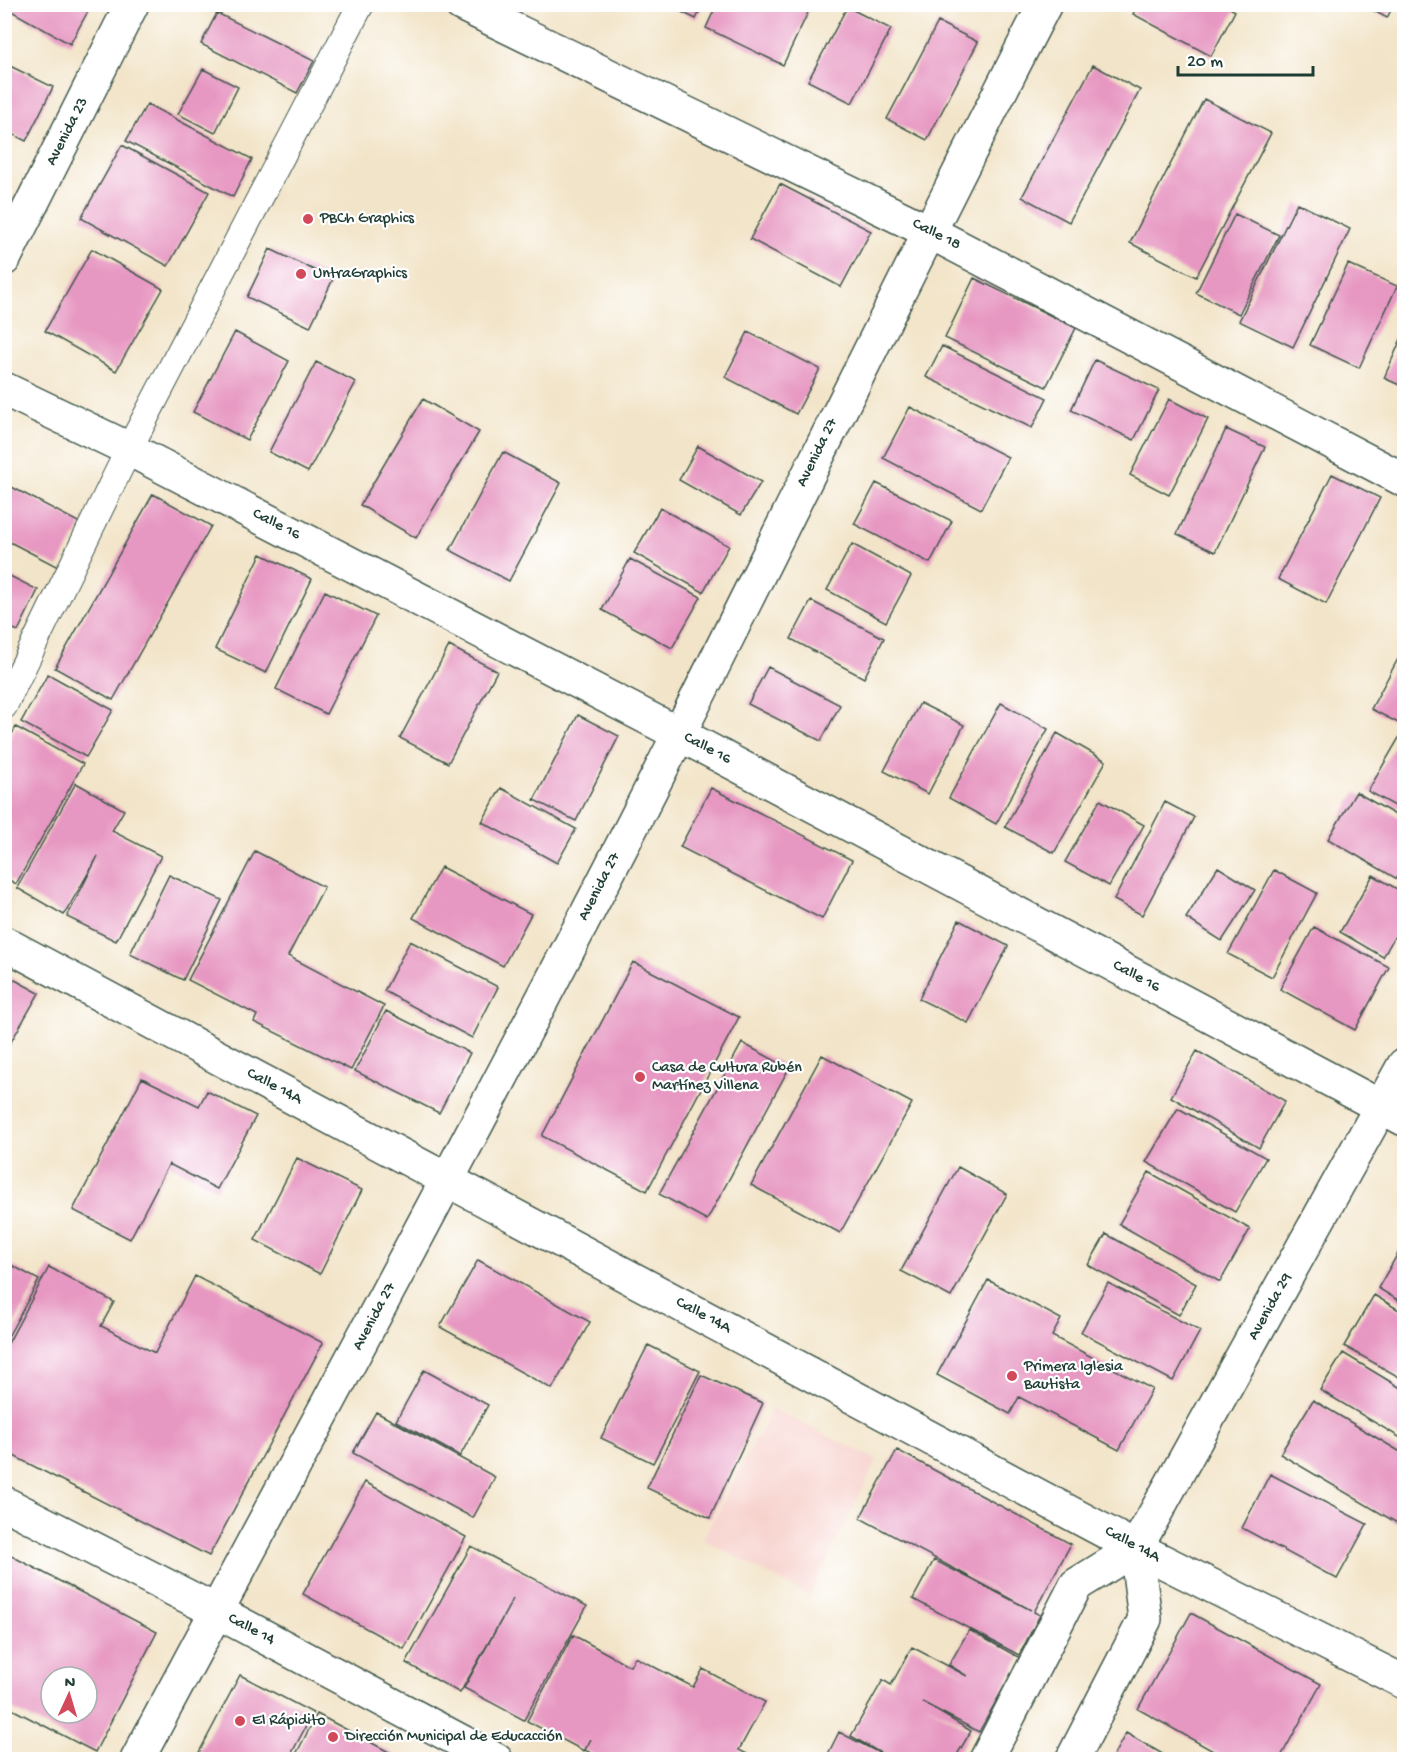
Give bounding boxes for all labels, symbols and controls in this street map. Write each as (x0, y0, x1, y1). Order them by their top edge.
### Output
scale bar (1178, 39, 1313, 77)
text: 20 m (1187, 52, 1223, 73)
street label: Avenida 23 (43, 95, 93, 169)
place label: PBCh Graphics (319, 210, 415, 229)
marker: PBCh Graphics (301, 212, 315, 226)
street label: Calle 18 (909, 215, 964, 255)
place label: UntraGraphics (313, 265, 408, 284)
marker: UntraGraphics (294, 267, 308, 281)
street label: Avenida 27 (793, 415, 843, 490)
street label: Calle 16 (249, 505, 304, 545)
street label: Calle 16 (680, 729, 735, 770)
street label: Avenida 27 (575, 849, 626, 924)
street label: Calle 16 (1109, 957, 1164, 998)
place label: Casa de Cultura Rubén Martínez Villena (652, 1059, 802, 1096)
street label: Calle 14A (243, 1064, 306, 1110)
marker: Casa de Cultura Rubén Martínez Villena (633, 1070, 647, 1084)
street label: Avenida 29 (1245, 1270, 1297, 1344)
street label: Avenida 27 (349, 1279, 401, 1354)
street label: Calle 14A (672, 1293, 735, 1339)
place label: Primera Iglesia Bautista (1023, 1358, 1124, 1395)
marker: Primera Iglesia Bautista (1005, 1369, 1019, 1383)
street label: Calle 14A (1101, 1522, 1164, 1568)
street label: Calle 14 (224, 1610, 278, 1650)
north arrow (39, 1665, 99, 1725)
text: N (64, 1674, 76, 1693)
place label: El Rápidito (252, 1712, 326, 1731)
marker: El Rápidito (233, 1714, 247, 1728)
place label: Dirección Municipal de Educacción (344, 1728, 563, 1747)
marker: Dirección Municipal de Educacción (326, 1730, 340, 1744)

